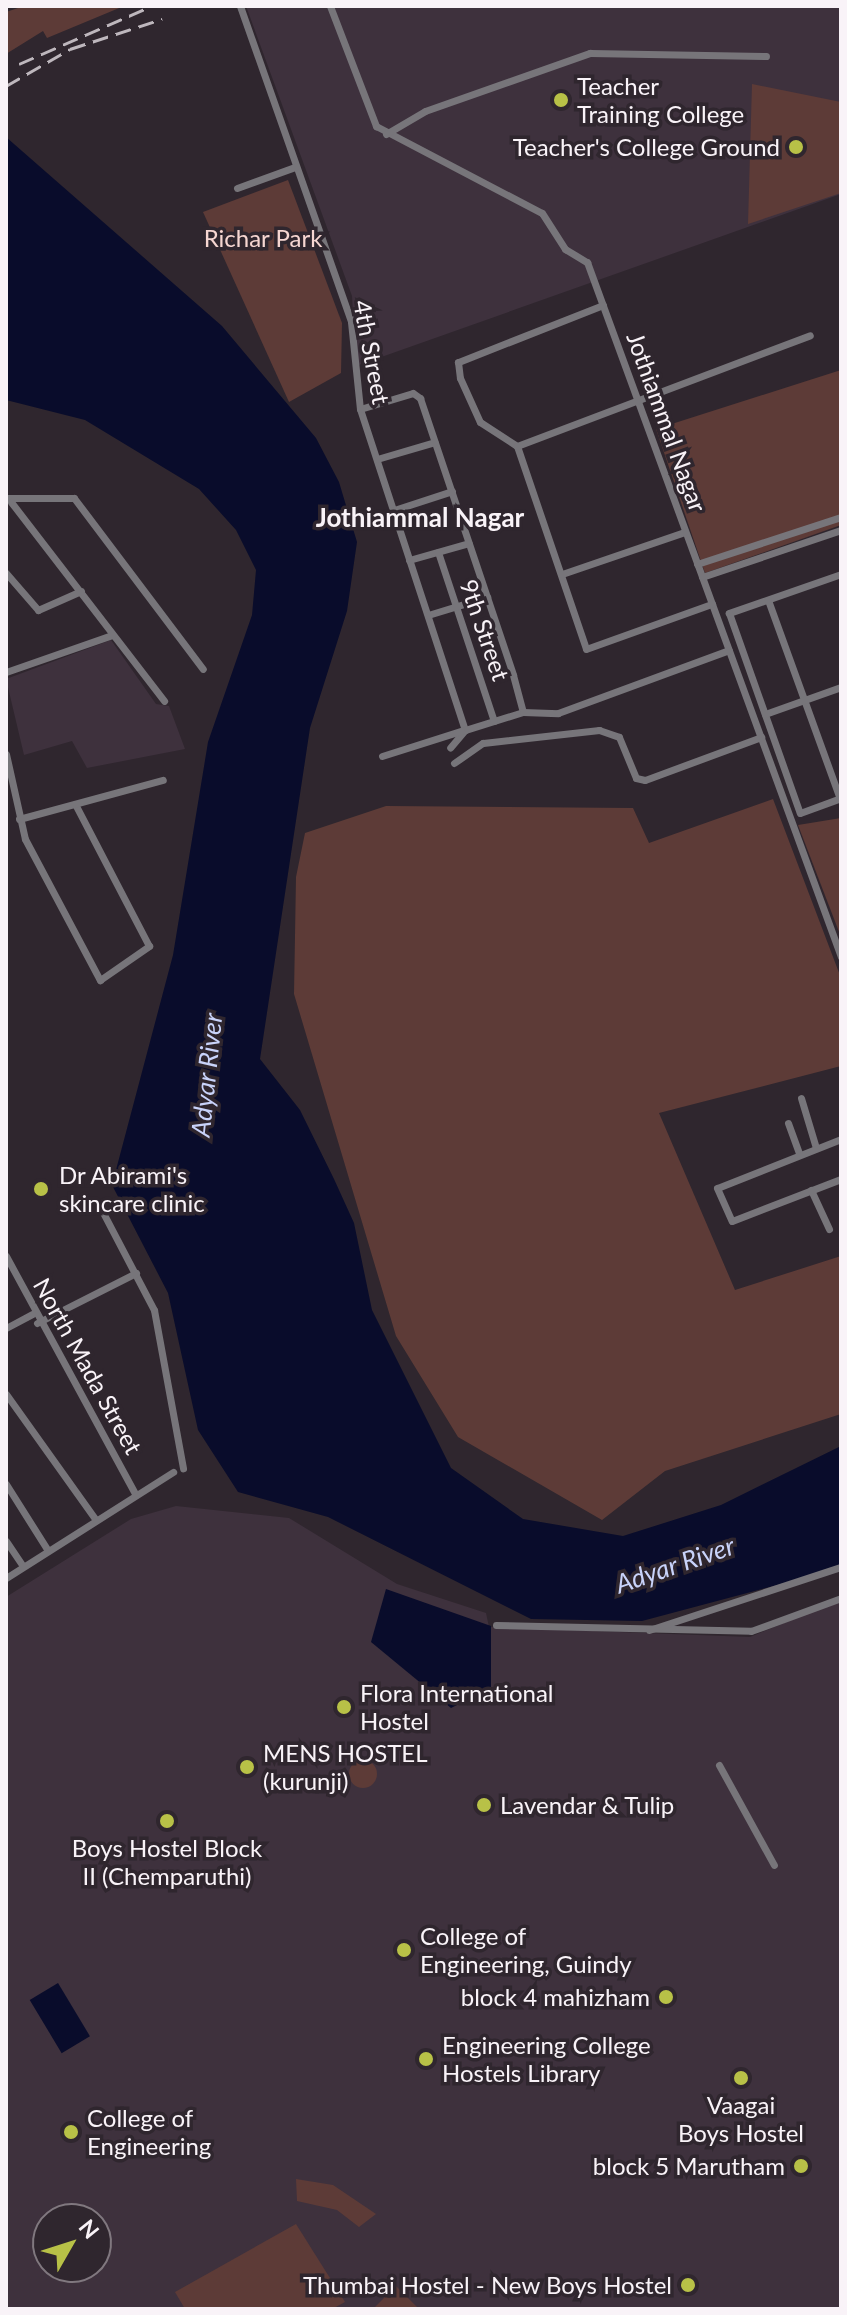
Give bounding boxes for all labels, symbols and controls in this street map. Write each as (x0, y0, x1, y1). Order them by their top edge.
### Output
place label: Teacher Training College (577, 72, 744, 128)
marker: Teacher Training College (552, 91, 570, 109)
place label: Teacher's College Ground (513, 133, 780, 161)
marker: Teacher's College Ground (787, 138, 805, 156)
park label: Richar Park (203, 224, 323, 252)
street label: 4th Street (348, 298, 396, 406)
street label: Jothiammal Nagar (621, 328, 713, 516)
district label: Jothiammal Nagar (316, 502, 524, 534)
street label: 9th Street (454, 576, 516, 684)
water label: Adyar River (185, 1011, 229, 1139)
place label: Dr Abirami's skincare clinic (59, 1161, 205, 1217)
marker: Dr Abirami's skincare clinic (30, 1178, 52, 1200)
street label: North Mada Street (28, 1273, 148, 1459)
water label: Adyar River (611, 1530, 739, 1600)
place label: Flora International Hostel (360, 1679, 553, 1735)
marker: Flora International Hostel (335, 1698, 353, 1716)
place label: MENS HOSTEL (kurunji) (263, 1739, 428, 1795)
marker: MENS HOSTEL (kurunji) (238, 1758, 256, 1776)
place label: Lavendar & Tulip (500, 1791, 676, 1819)
marker: Lavendar & Tulip (475, 1796, 493, 1814)
marker: Boys Hostel Block II (Chemparuthi) (158, 1812, 176, 1830)
place label: Boys Hostel Block II (Chemparuthi) (72, 1834, 262, 1890)
place label: College of Engineering, Guindy (420, 1922, 632, 1978)
marker: College of Engineering, Guindy (395, 1941, 413, 1959)
place label: block 4 mahizham (461, 1983, 650, 2011)
marker: block 4 mahizham (657, 1988, 675, 2006)
place label: Engineering College Hostels Library (442, 2031, 651, 2087)
marker: Engineering College Hostels Library (417, 2050, 435, 2068)
marker: Vaagai Boys Hostel (732, 2069, 750, 2087)
place label: Vaagai Boys Hostel (678, 2091, 804, 2147)
place label: College of Engineering (87, 2104, 211, 2160)
marker: College of Engineering (62, 2123, 80, 2141)
place label: block 5 Marutham (593, 2152, 785, 2180)
marker: block 5 Marutham (792, 2157, 810, 2175)
north arrow (32, 2203, 112, 2283)
text: N (74, 2214, 105, 2244)
place label: Thumbai Hostel - New Boys Hostel (303, 2271, 672, 2299)
marker: Thumbai Hostel - New Boys Hostel (679, 2276, 697, 2294)

